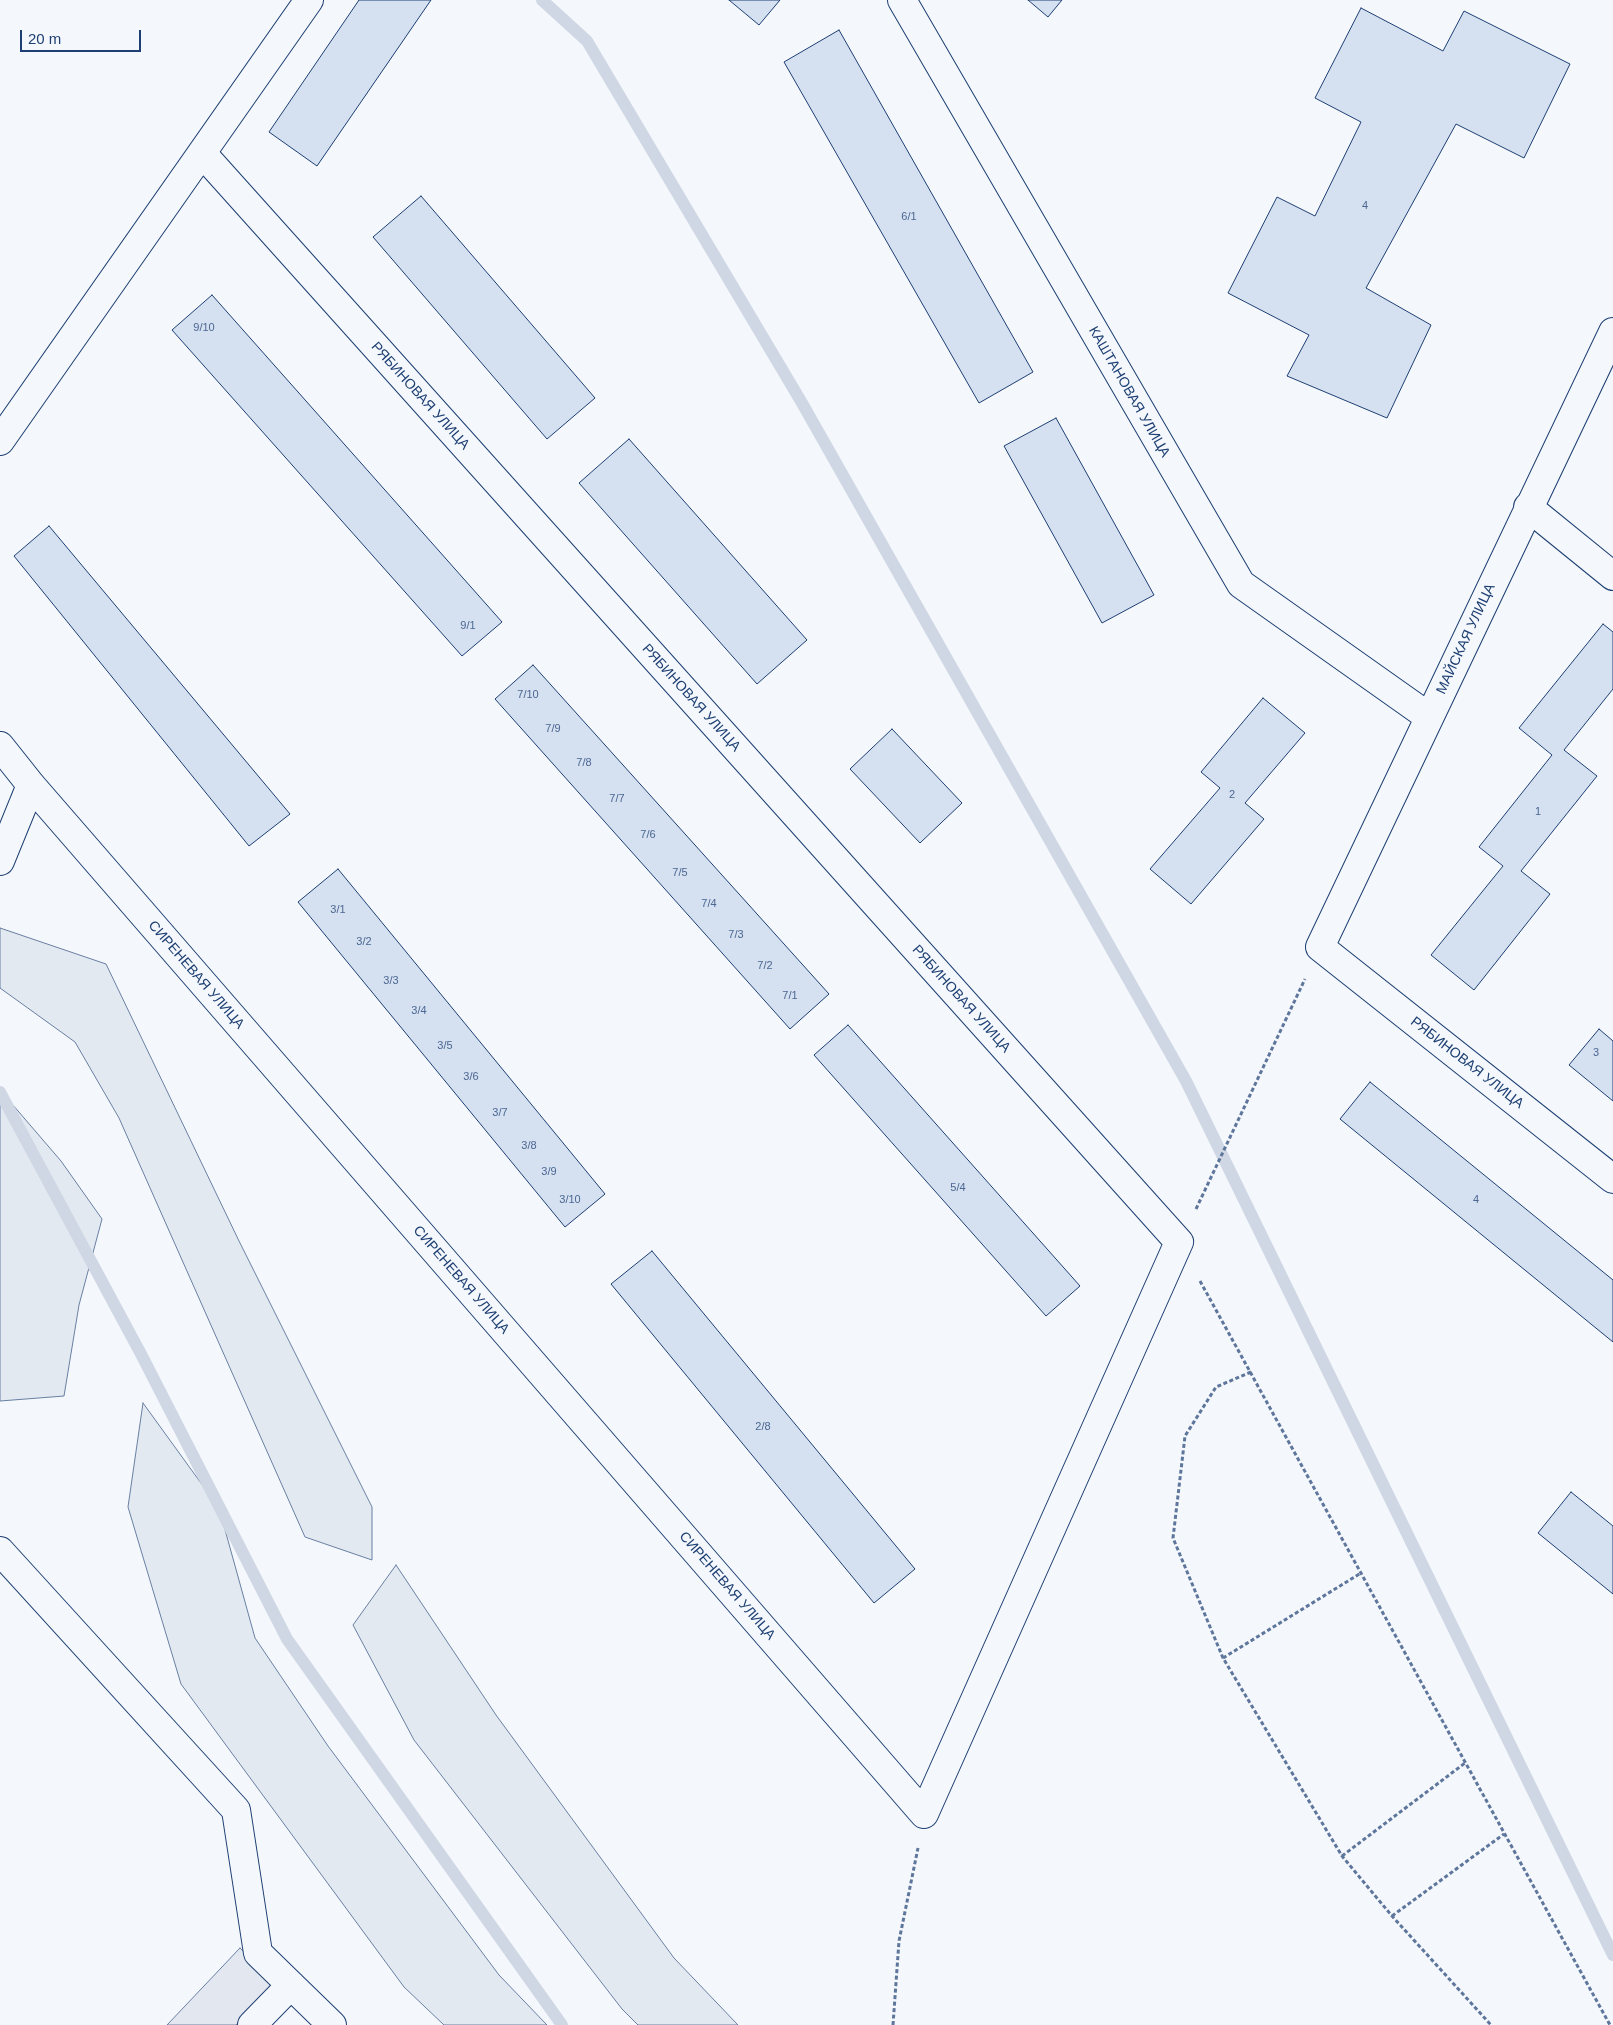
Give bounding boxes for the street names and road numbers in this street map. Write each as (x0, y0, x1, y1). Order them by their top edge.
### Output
street label: КАШТАНОВАЯ УЛИЦА (1085, 324, 1173, 460)
street label: РЯБИНОВАЯ УЛИЦА (367, 339, 473, 453)
street label: МАЙСКАЯ УЛИЦА (1433, 581, 1499, 697)
street label: РЯБИНОВАЯ УЛИЦА (638, 641, 744, 755)
street label: СИРЕНЕВАЯ УЛИЦА (144, 917, 248, 1033)
street label: РЯБИНОВАЯ УЛИЦА (908, 942, 1014, 1056)
street label: РЯБИНОВАЯ УЛИЦА (1407, 1014, 1527, 1112)
street label: СИРЕНЕВАЯ УЛИЦА (409, 1222, 513, 1338)
street label: СИРЕНЕВАЯ УЛИЦА (675, 1528, 779, 1644)

